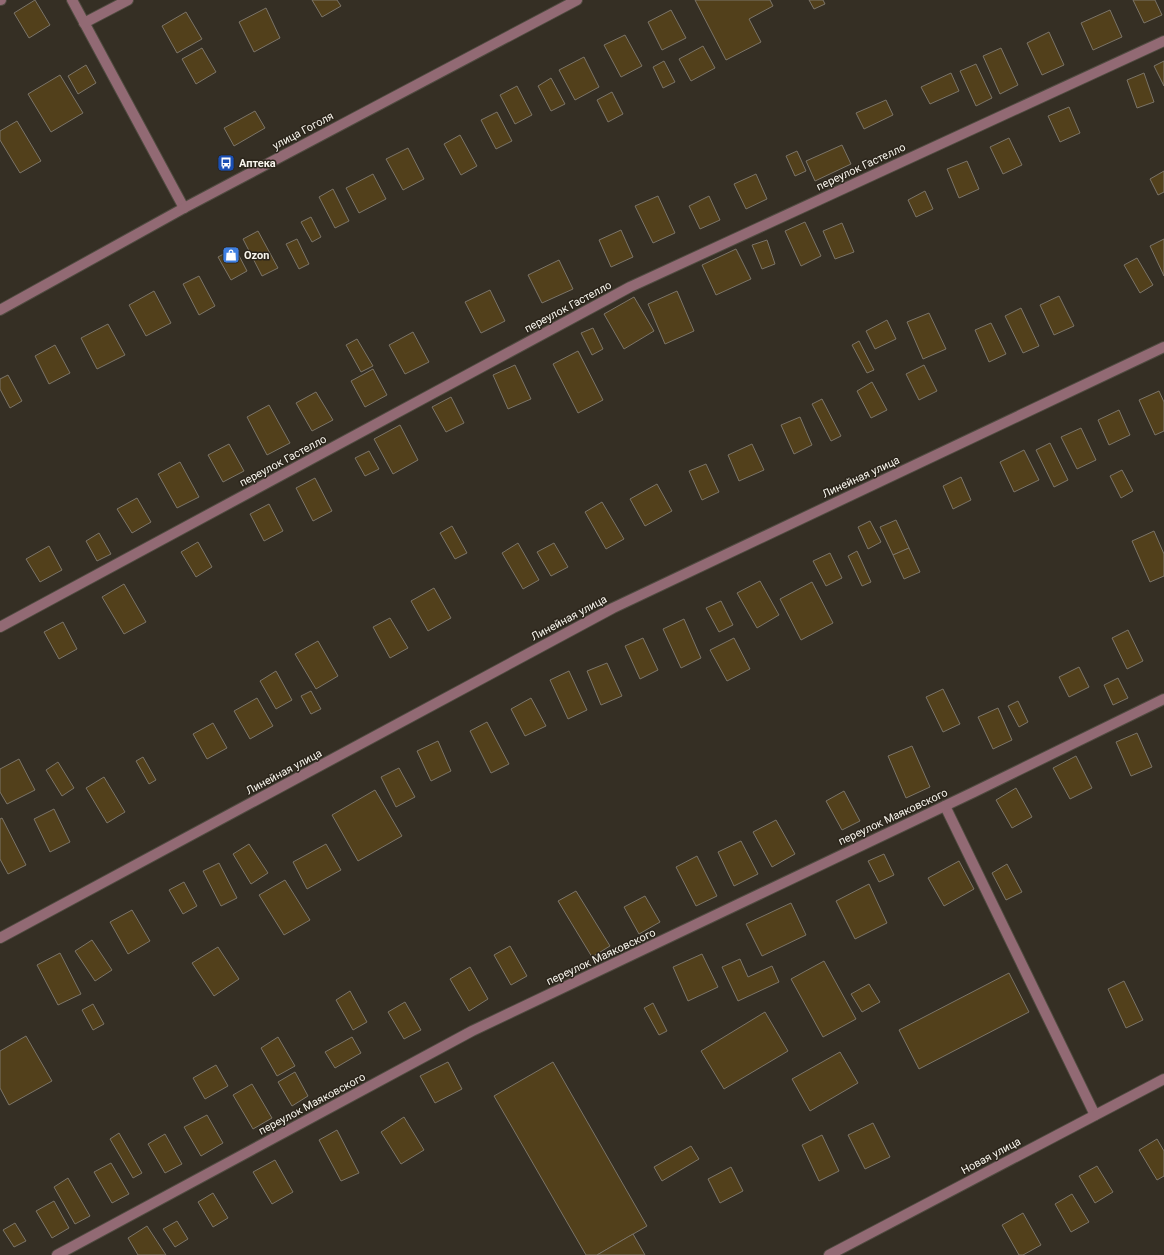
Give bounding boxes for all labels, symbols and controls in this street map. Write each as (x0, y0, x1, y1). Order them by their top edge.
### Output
street label: улица Гоголя (270, 109, 336, 153)
street label: переулок Гастелло (814, 141, 908, 193)
bus stop icon: Аптека (216, 153, 236, 173)
place label: Аптека (239, 157, 276, 170)
shop icon: Ozon (221, 245, 241, 265)
place label: Ozon (244, 249, 269, 262)
street label: переулок Гастелло (522, 279, 614, 335)
street label: переулок Гастелло (237, 433, 329, 489)
street label: Линейная улица (820, 453, 902, 501)
street label: Линейная улица (529, 593, 609, 643)
street label: Линейная улица (244, 747, 324, 797)
street label: переулок Маяковского (836, 786, 950, 848)
street label: переулок Маяковского (544, 926, 658, 988)
street label: переулок Маяковского (256, 1070, 368, 1138)
street label: Новая улица (959, 1135, 1023, 1177)

